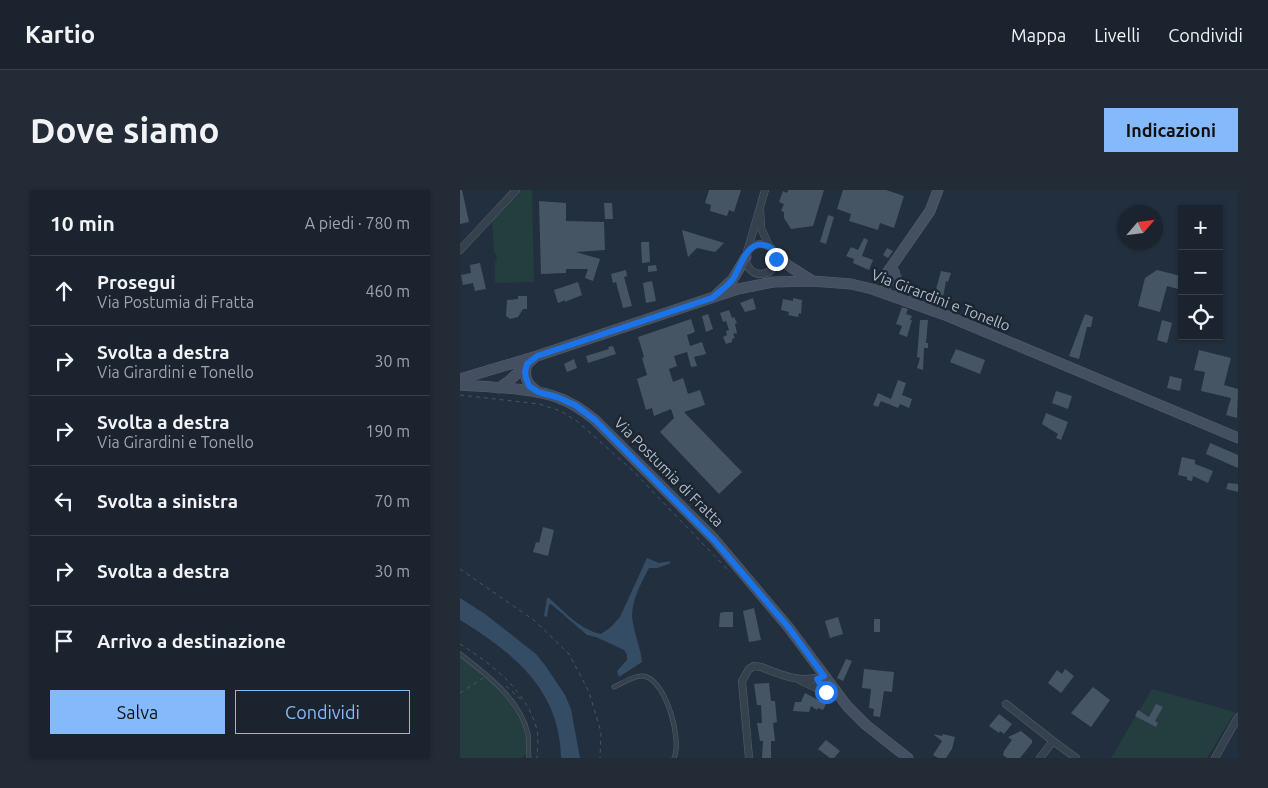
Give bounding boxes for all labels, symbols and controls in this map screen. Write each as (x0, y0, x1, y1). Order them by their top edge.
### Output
text: Kartio (25, 21, 95, 48)
text: Mappa (1011, 25, 1066, 45)
text: Livelli (1094, 25, 1140, 45)
text: Condividi (1168, 25, 1243, 45)
button: Indicazioni (1104, 108, 1238, 152)
text: Dove siamo (30, 110, 220, 150)
north arrow (1118, 205, 1163, 250)
map controls (1178, 205, 1223, 340)
button: + (1178, 205, 1223, 250)
text: 10 min (50, 211, 115, 235)
text: A piedi · 780 m (305, 214, 410, 232)
route end (765, 248, 788, 271)
button: − (1178, 250, 1223, 295)
street label: Via Girardini e Tonello (869, 266, 1013, 334)
text: Prosegui (97, 271, 176, 293)
icon: ahead (50, 277, 78, 305)
text: 460 m (365, 282, 410, 300)
text: Via Postumia di Fratta (97, 293, 254, 311)
button: locate (1178, 295, 1223, 340)
text: Svolta a destra (97, 341, 230, 363)
icon: right (50, 347, 78, 375)
text: 30 m (374, 352, 410, 370)
text: Via Girardini e Tonello (97, 363, 254, 381)
text: Svolta a destra (97, 411, 230, 433)
street label: Via Postumia di Fratta (611, 414, 727, 530)
icon: right (50, 417, 78, 445)
text: 190 m (365, 422, 410, 440)
text: Via Girardini e Tonello (97, 433, 254, 451)
icon: left (50, 487, 78, 515)
text: Svolta a sinistra (97, 490, 238, 512)
text: 70 m (374, 492, 410, 510)
icon: right (50, 557, 78, 585)
text: Svolta a destra (97, 560, 230, 582)
text: 30 m (374, 562, 410, 580)
icon: arrive (50, 627, 78, 655)
text: Arrivo a destinazione (97, 630, 286, 652)
route start (815, 681, 838, 704)
button: Salva (50, 690, 225, 734)
button: Condividi (235, 690, 410, 734)

